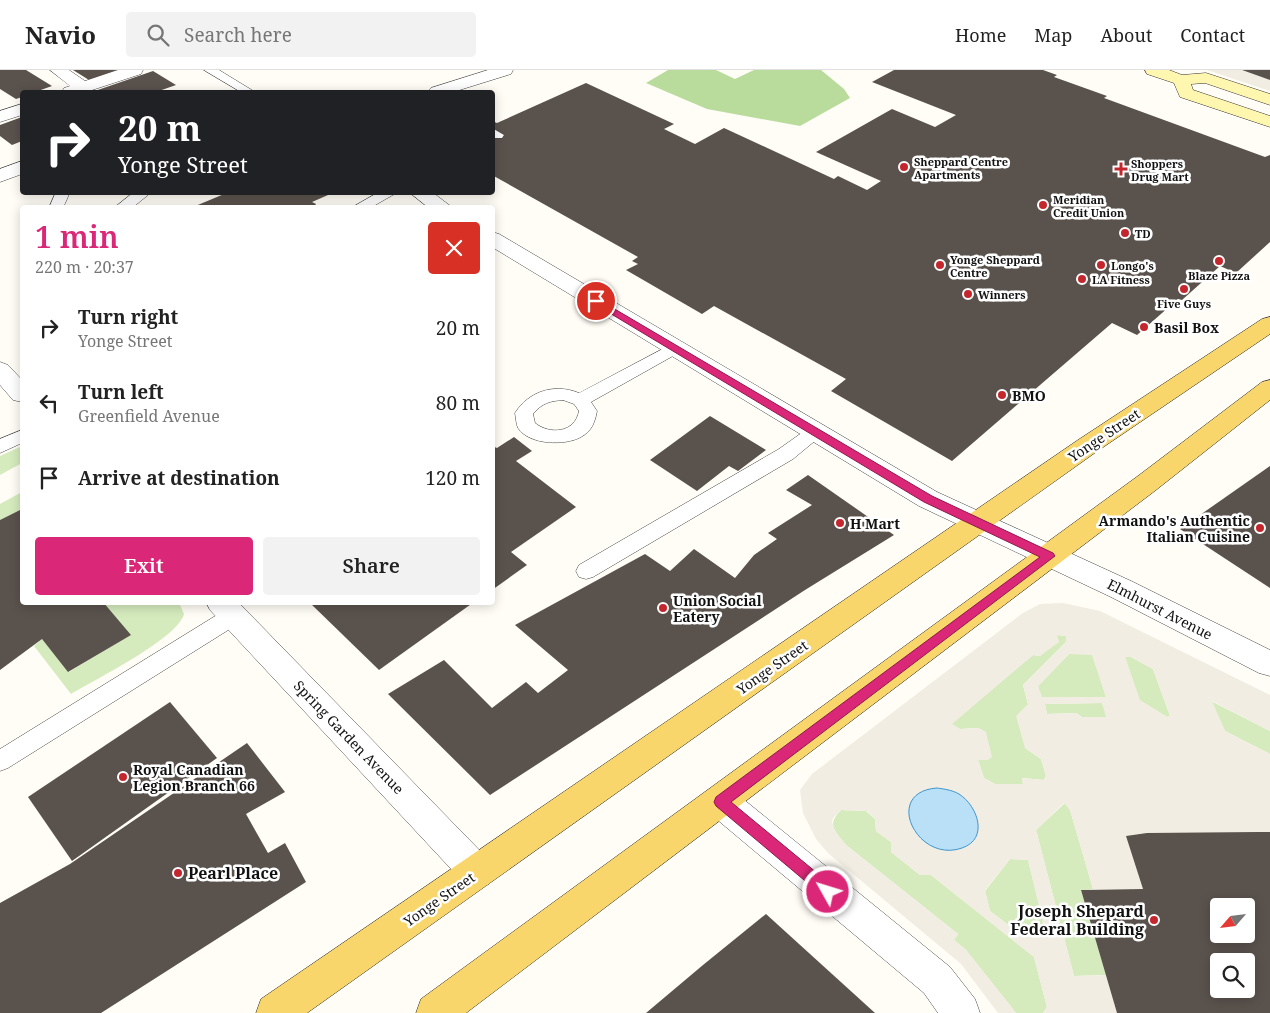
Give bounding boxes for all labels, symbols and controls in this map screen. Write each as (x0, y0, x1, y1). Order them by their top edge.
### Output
search box (126, 12, 476, 57)
text: Navio (25, 18, 96, 51)
icon: search (144, 21, 172, 49)
text: Search here (184, 22, 292, 48)
text: Home (955, 23, 1006, 47)
text: Map (1034, 23, 1072, 47)
text: About (1100, 23, 1152, 47)
text: Contact (1180, 23, 1245, 47)
text: 20 m (118, 104, 201, 151)
icon: right (35, 110, 100, 175)
text: Yonge Street (118, 149, 248, 179)
place label: Sheppard Centre Apartments (914, 154, 1008, 182)
place label: Shoppers Drug Mart (1131, 156, 1189, 184)
marker: Sheppard Centre Apartments (898, 161, 910, 173)
marker: Shoppers Drug Mart (1115, 163, 1127, 175)
place label: Meridian Credit Union (1053, 192, 1125, 220)
marker: Meridian Credit Union (1037, 199, 1049, 211)
text: 1 min (35, 216, 119, 257)
button: close (428, 222, 480, 274)
place label: TD (1135, 226, 1151, 241)
marker: TD (1119, 227, 1131, 239)
place label: Yonge Sheppard Centre (950, 252, 1040, 280)
marker: Blaze Pizza (1213, 255, 1225, 267)
text: 220 m · 20:37 (35, 256, 134, 278)
place label: Longo's (1111, 258, 1154, 273)
marker: Yonge Sheppard Centre (934, 259, 946, 271)
marker: Longo's (1095, 259, 1107, 271)
place label: Blaze Pizza (1188, 268, 1250, 283)
place label: LA Fitness (1092, 272, 1150, 287)
marker: LA Fitness (1076, 273, 1088, 285)
pin (575, 280, 617, 322)
marker: Five Guys (1178, 283, 1190, 295)
icon: arrive (582, 287, 610, 315)
place label: Winners (978, 287, 1026, 302)
marker: Winners (962, 288, 974, 300)
place label: Five Guys (1157, 296, 1211, 311)
text: Turn right (78, 304, 178, 330)
icon: right (35, 314, 63, 342)
text: 20 m (436, 315, 480, 341)
place label: Basil Box (1154, 318, 1219, 337)
marker: Basil Box (1138, 321, 1150, 333)
text: Yonge Street (78, 330, 172, 352)
text: Turn left (78, 379, 164, 405)
place label: BMO (1012, 386, 1046, 405)
icon: left (35, 389, 63, 417)
marker: BMO (996, 389, 1008, 401)
text: 80 m (436, 390, 480, 416)
street label: Yonge Street (1064, 404, 1144, 467)
text: Greenfield Avenue (78, 405, 220, 427)
icon: arrive (35, 464, 63, 492)
text: Arrive at destination (78, 465, 280, 491)
text: 120 m (425, 465, 480, 491)
place label: Armando's Authentic Italian Cuisine (1099, 511, 1250, 546)
place label: H Mart (850, 514, 900, 533)
marker: H Mart (834, 517, 846, 529)
marker: Armando's Authentic Italian Cuisine (1254, 522, 1266, 534)
button: Exit (35, 537, 253, 595)
button: Share (263, 537, 480, 595)
street label: Elmhurst Avenue (1104, 574, 1216, 644)
place label: Union Social Eatery (673, 591, 762, 626)
marker: Union Social Eatery (657, 602, 669, 614)
street label: Yonge Street (732, 635, 811, 699)
street label: Spring Garden Avenue (290, 676, 408, 798)
place label: Royal Canadian Legion Branch 66 (133, 760, 255, 795)
marker: Royal Canadian Legion Branch 66 (117, 771, 129, 783)
place label: Pearl Place (188, 862, 278, 884)
position arrow (801, 865, 853, 917)
marker: Pearl Place (172, 867, 184, 879)
street label: Yonge Street (399, 867, 478, 931)
north arrow (1210, 898, 1255, 942)
map controls (1210, 898, 1255, 998)
place label: Joseph Shepard Federal Building (1010, 900, 1145, 940)
marker: Joseph Shepard Federal Building (1148, 914, 1160, 926)
button: search (1210, 953, 1255, 998)

